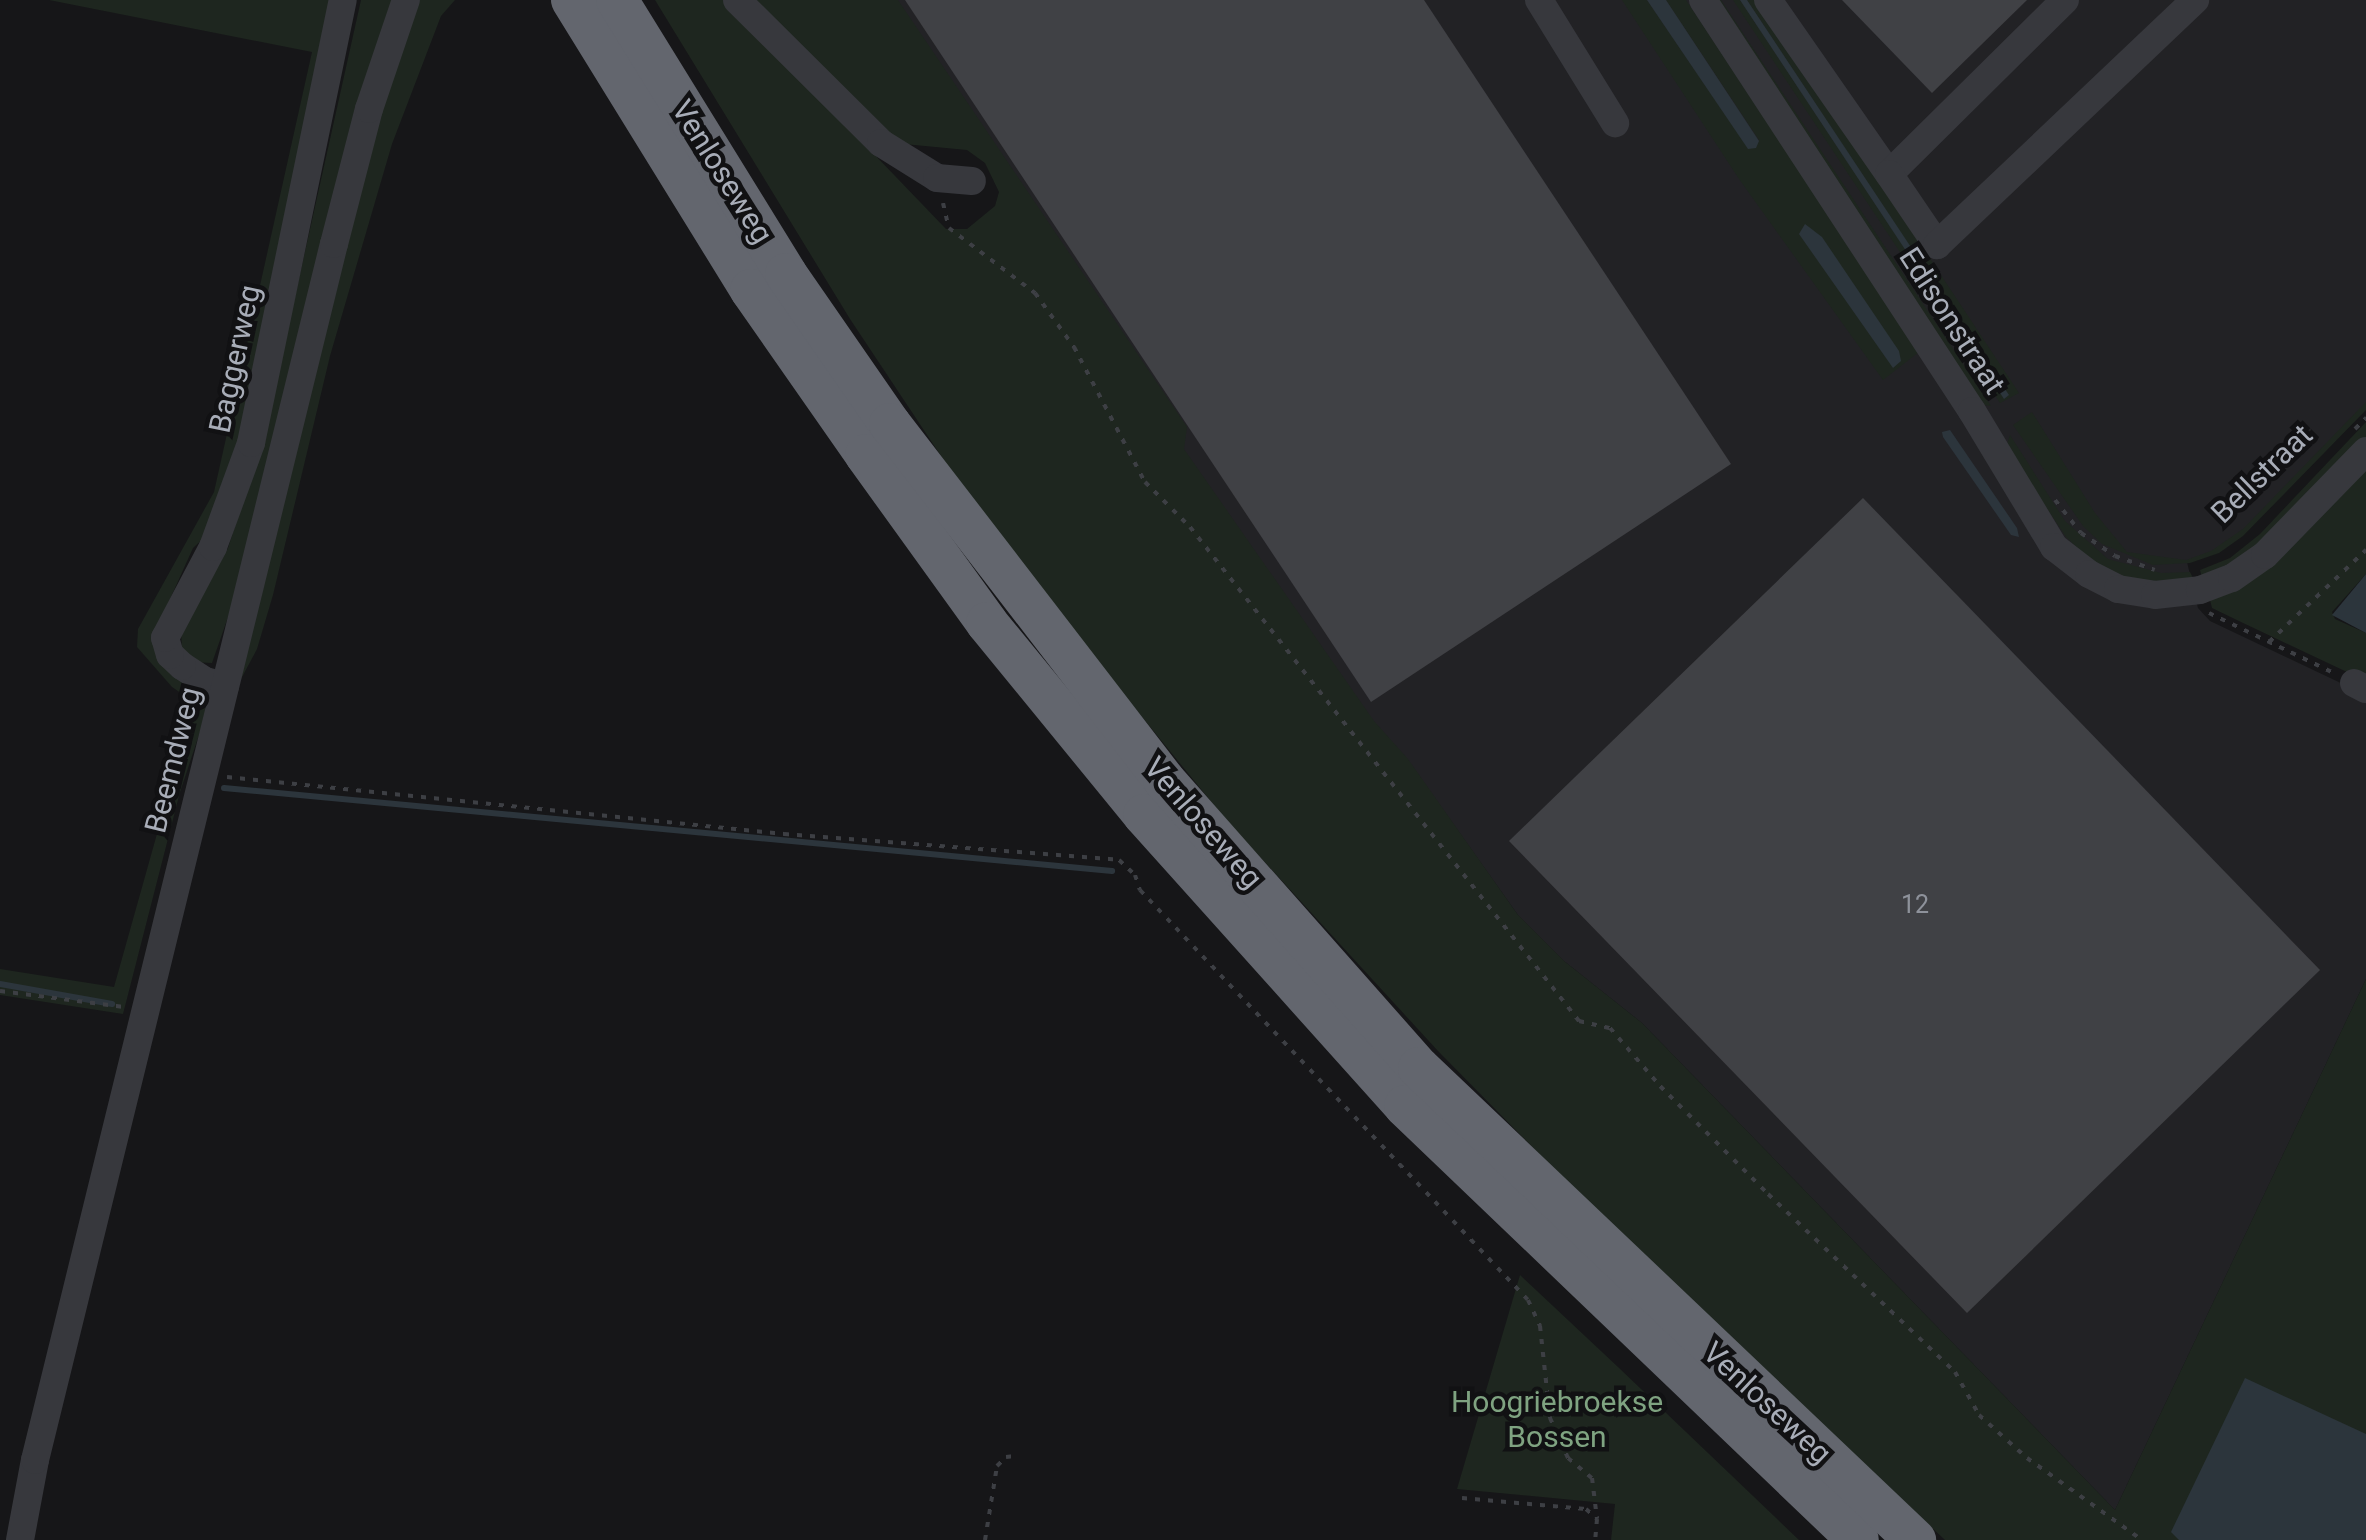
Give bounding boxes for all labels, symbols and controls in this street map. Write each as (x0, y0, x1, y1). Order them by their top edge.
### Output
street label: Venloseweg (664, 94, 780, 250)
street label: Edisonstraat (1891, 241, 2013, 401)
street label: Baggerweg (202, 282, 268, 436)
street label: Bellstraat (2204, 417, 2320, 531)
street label: Beemdweg (138, 683, 208, 837)
street label: Venloseweg (1136, 750, 1270, 896)
house number: 12 (1901, 890, 1929, 920)
street label: Venloseweg (1695, 1335, 1839, 1471)
park label: Hoogriebroekse Bossen (1451, 1384, 1663, 1454)

